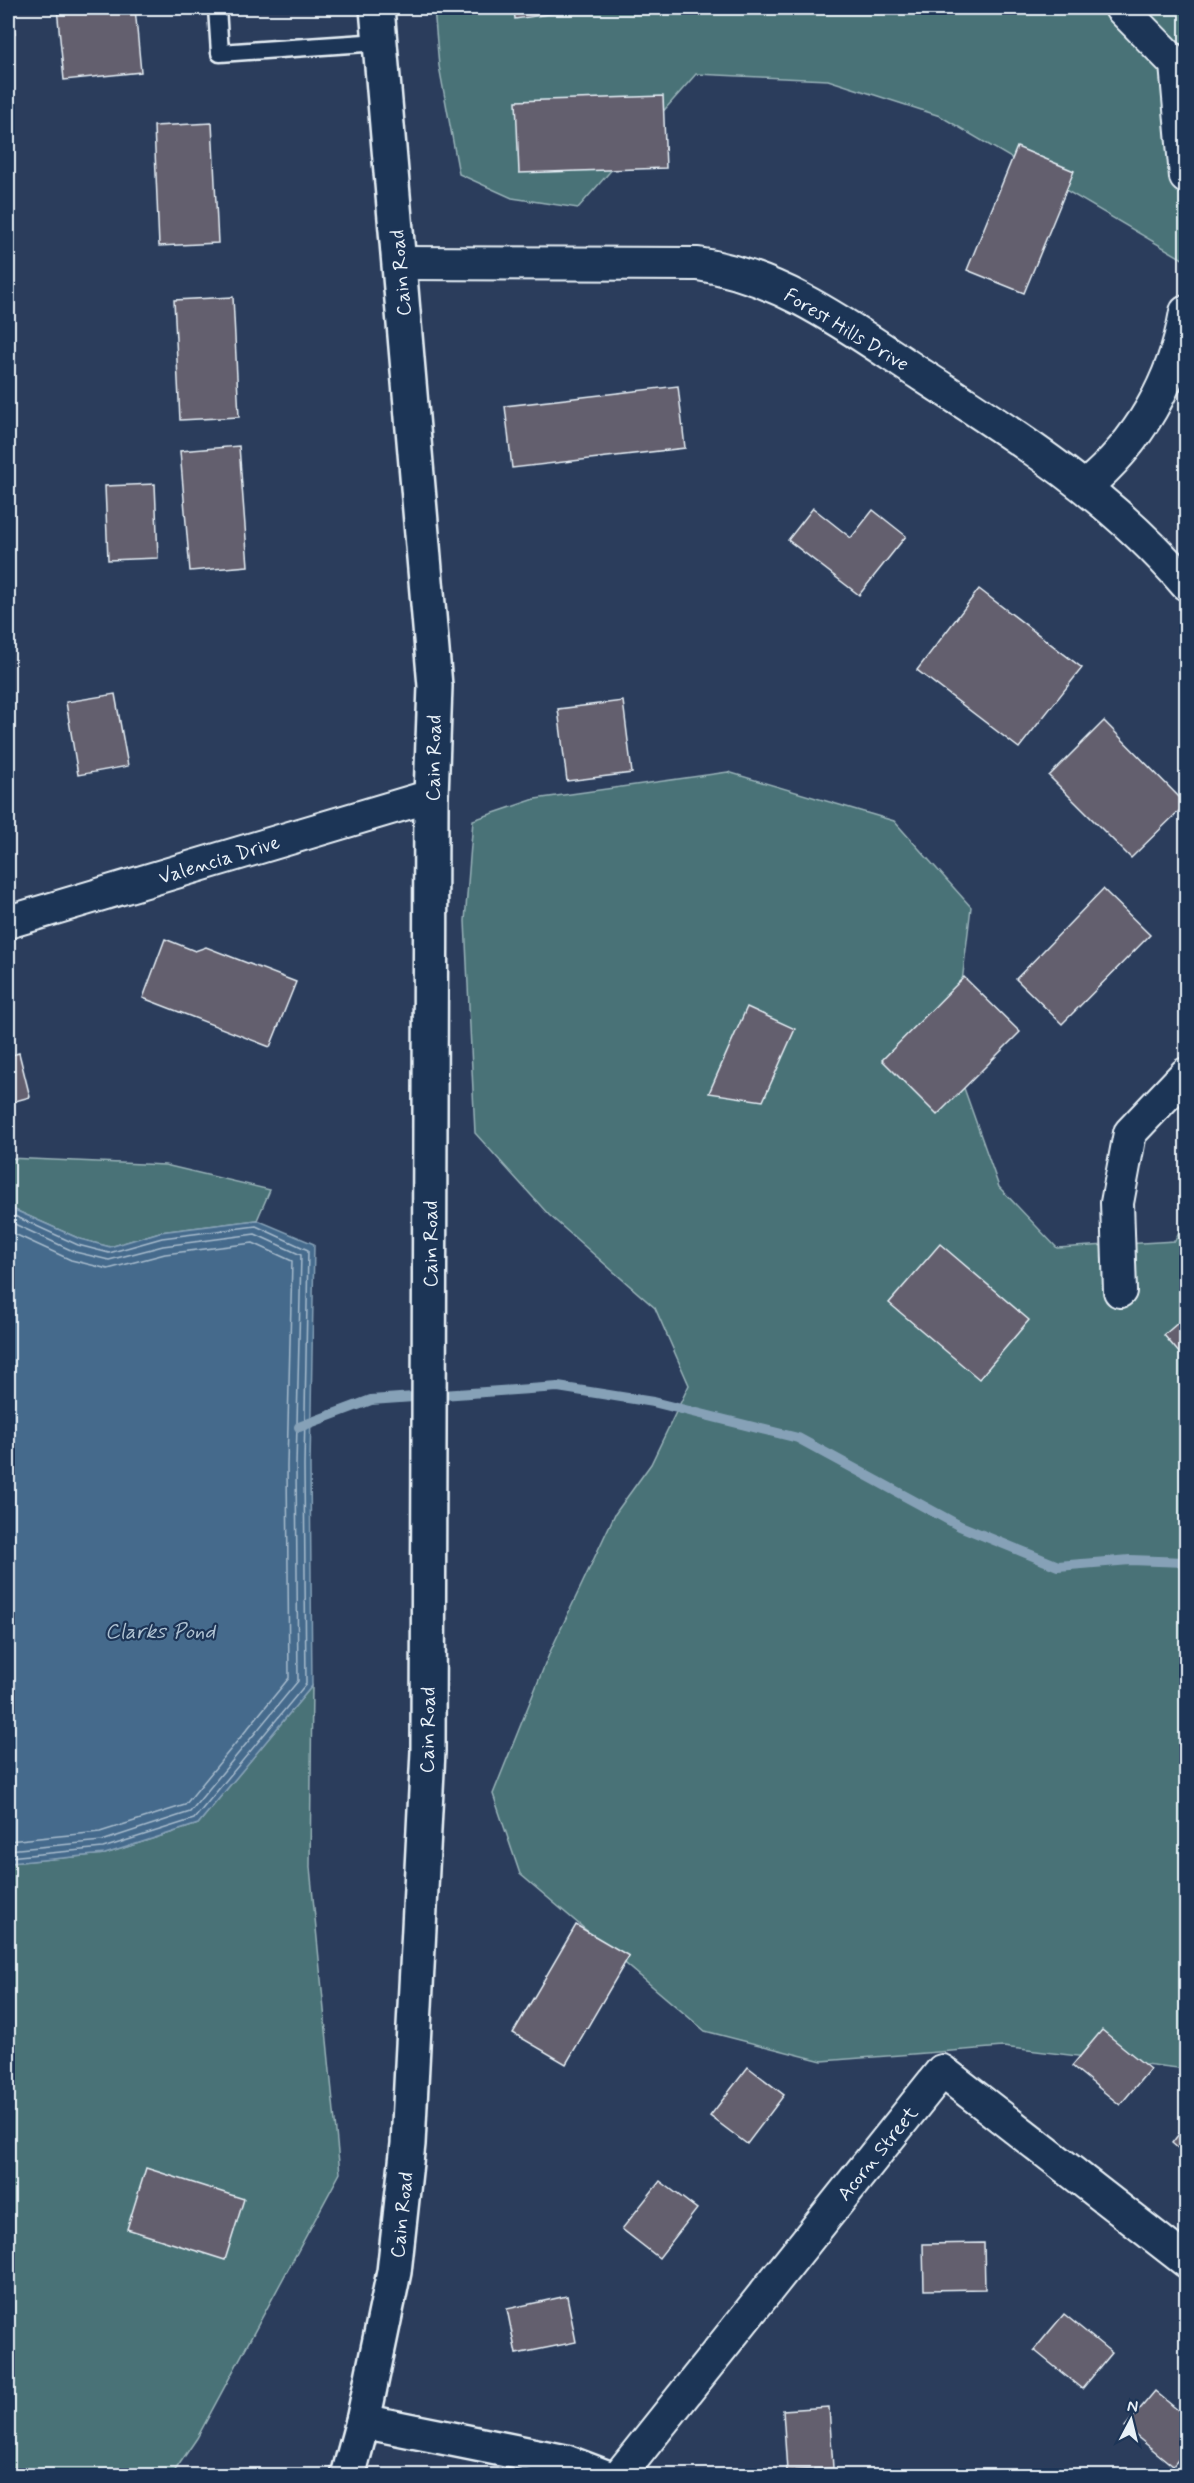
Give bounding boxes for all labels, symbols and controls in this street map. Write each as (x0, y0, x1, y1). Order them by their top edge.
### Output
street label: Cain Road (384, 228, 419, 317)
street label: Forest Hills Drive (779, 282, 914, 378)
street label: Cain Road (420, 714, 449, 802)
street label: Valencia Drive (155, 829, 283, 892)
street label: Cain Road (418, 1201, 445, 1287)
water label: Clarks Pond (105, 1618, 217, 1646)
street label: Cain Road (414, 1686, 443, 1774)
street label: Acorn Street (832, 2101, 925, 2207)
street label: Cain Road (385, 2171, 420, 2260)
north arrow (1101, 2390, 1161, 2450)
text: N (1126, 2396, 1139, 2418)

